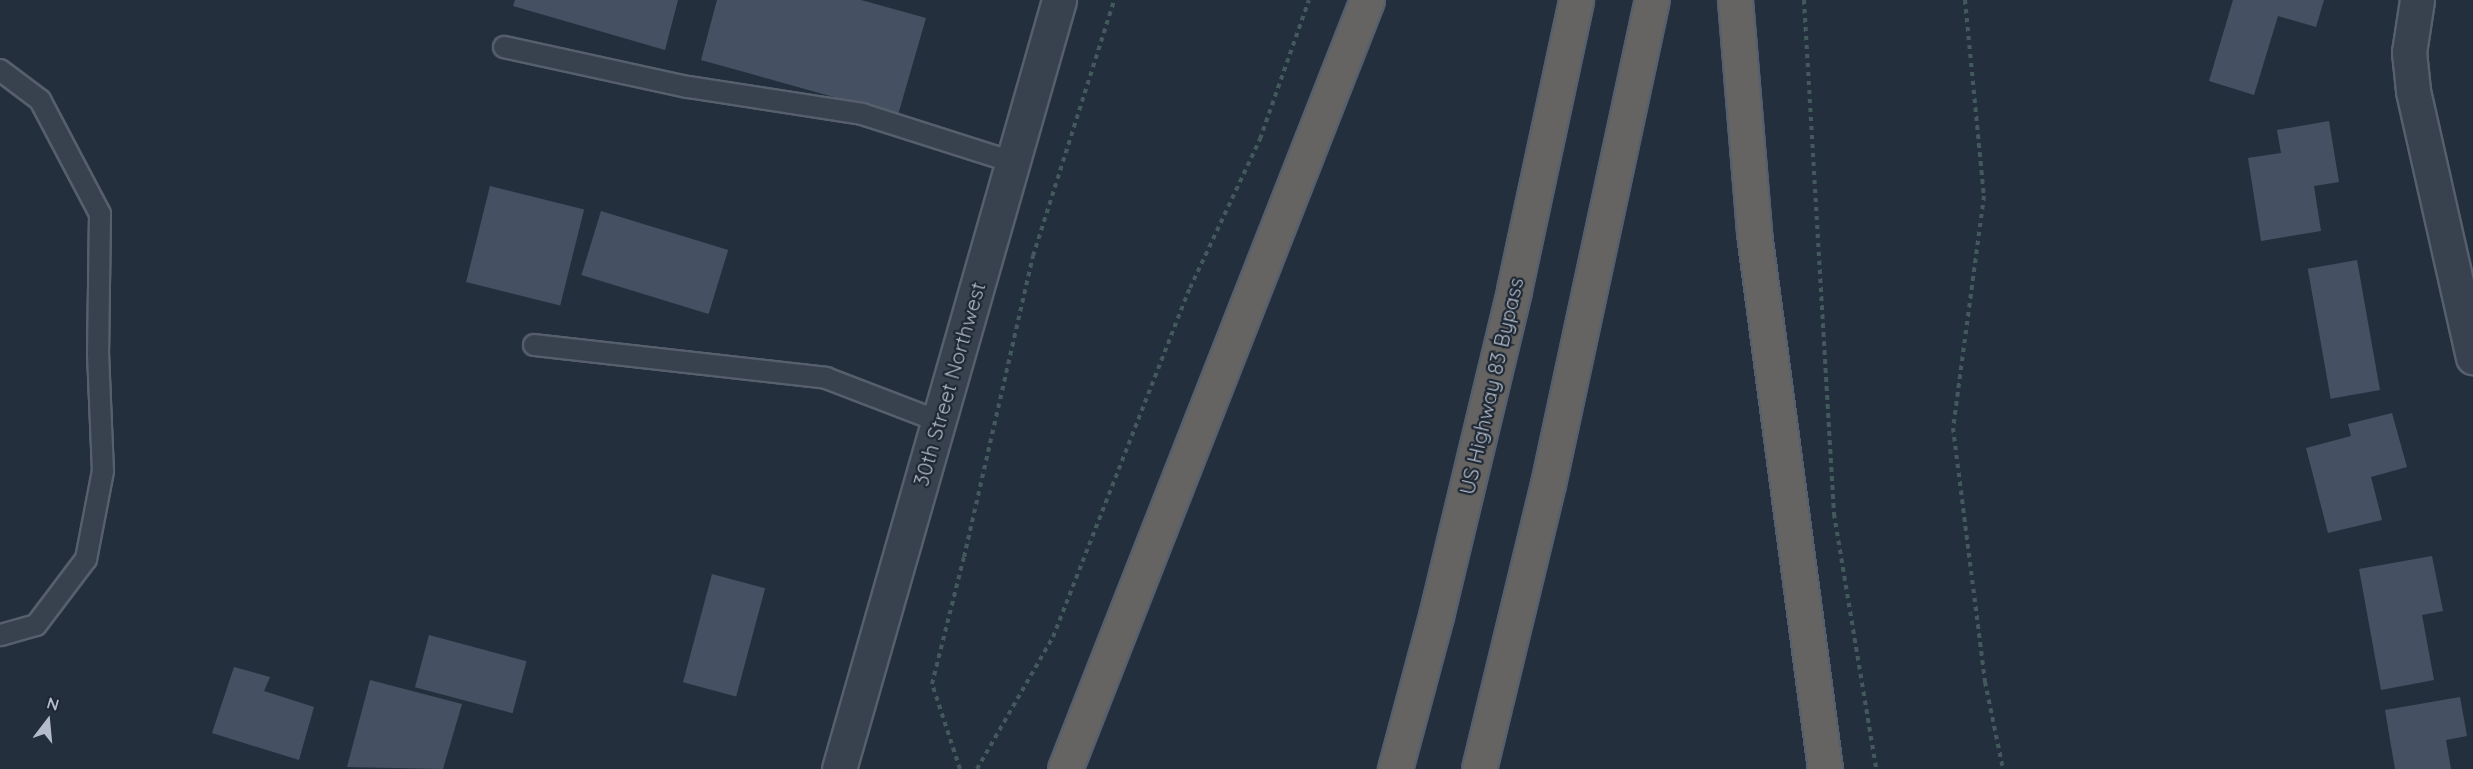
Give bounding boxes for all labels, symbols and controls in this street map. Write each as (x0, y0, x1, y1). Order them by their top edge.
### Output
street label: US Highway 83 Bypass (1454, 275, 1528, 497)
street label: 30th Street Northwest (908, 279, 990, 489)
north arrow (18, 691, 78, 751)
text: N (45, 692, 61, 715)

